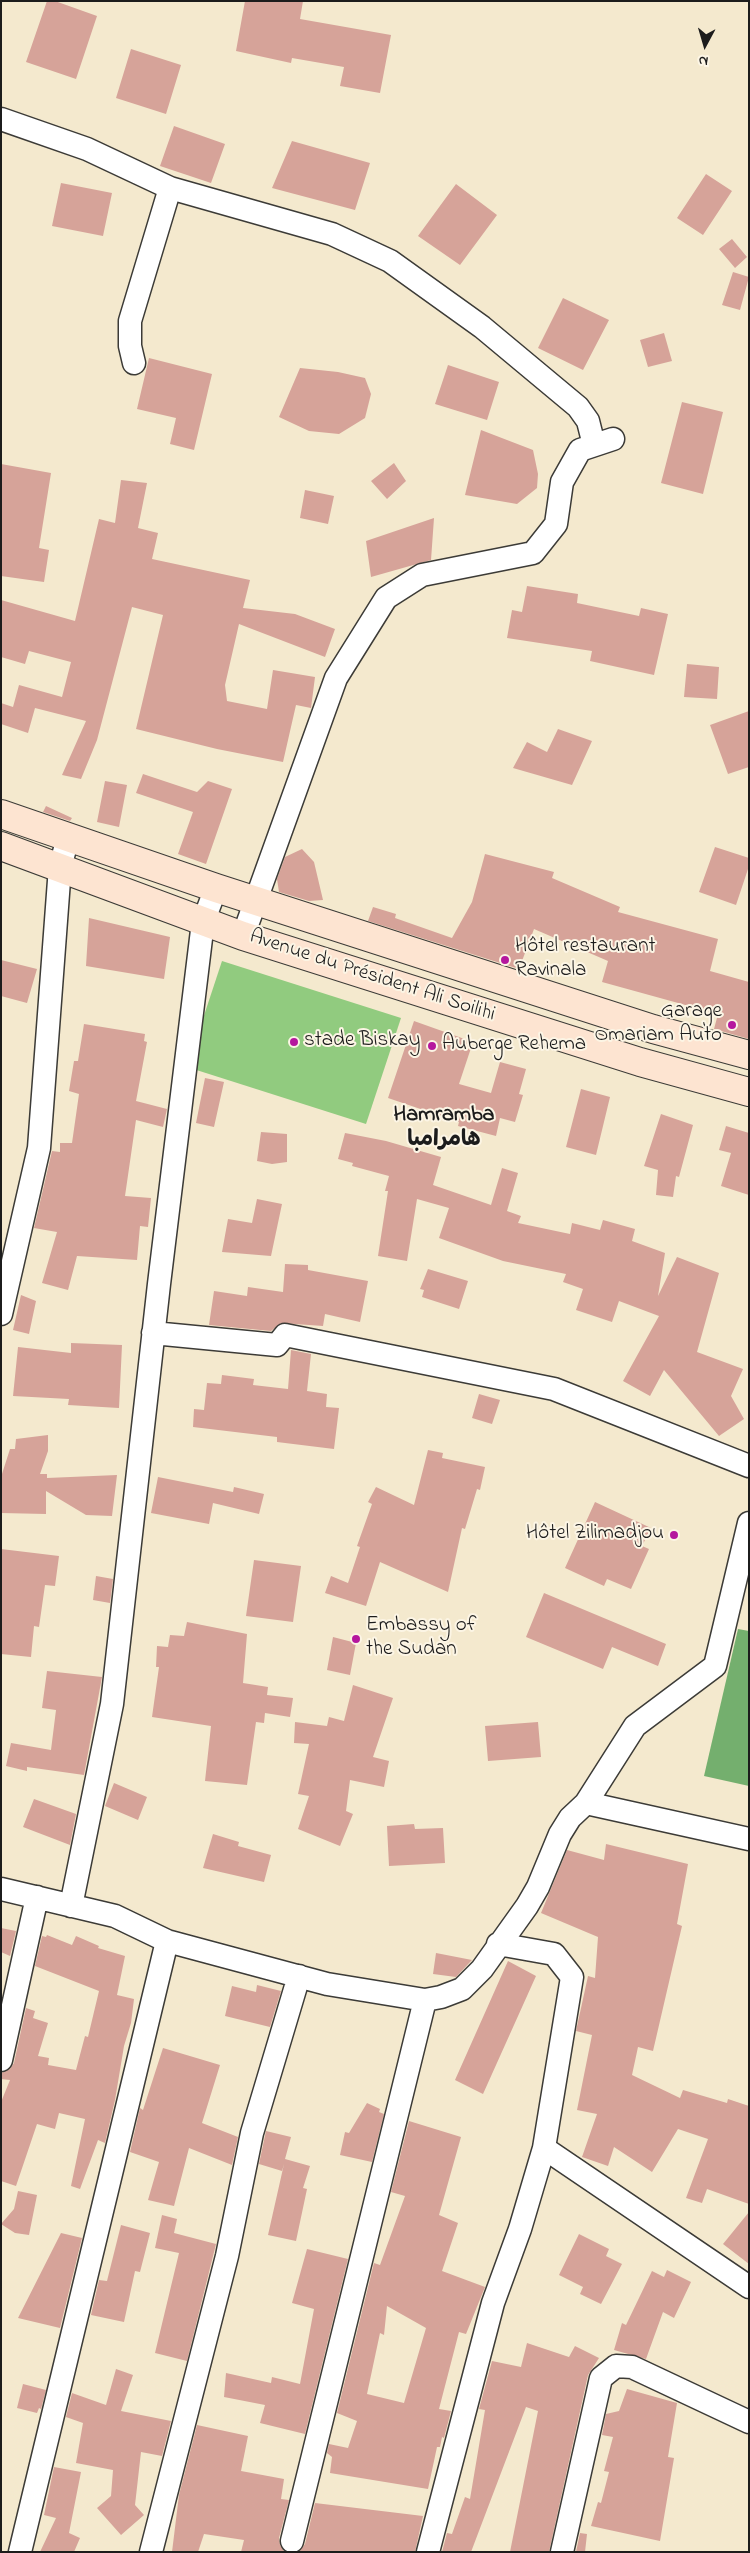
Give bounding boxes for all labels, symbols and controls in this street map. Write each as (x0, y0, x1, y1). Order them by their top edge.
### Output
north arrow (680, 20, 730, 70)
text: N (698, 49, 709, 71)
street label: Avenue du Président Ali Soilihi (246, 925, 498, 1029)
place label: Hôtel restaurant Ravinala (515, 935, 656, 985)
marker: Hôtel restaurant Ravinala (499, 954, 511, 966)
place label: Garage Omariam Auto (595, 1000, 722, 1050)
marker: Garage Omariam Auto (726, 1019, 738, 1031)
place label: stade Biskay (304, 1029, 420, 1055)
place label: Auberge Rehema (442, 1033, 586, 1059)
marker: stade Biskay (288, 1036, 300, 1048)
marker: Auberge Rehema (426, 1040, 438, 1052)
district label: Hamramba هامرامبا (393, 1103, 495, 1154)
place label: Hôtel Zilimadjou (526, 1522, 664, 1548)
marker: Hôtel Zilimadjou (668, 1529, 680, 1541)
place label: Embassy of the Sudan (366, 1614, 476, 1664)
marker: Embassy of the Sudan (350, 1633, 362, 1645)

